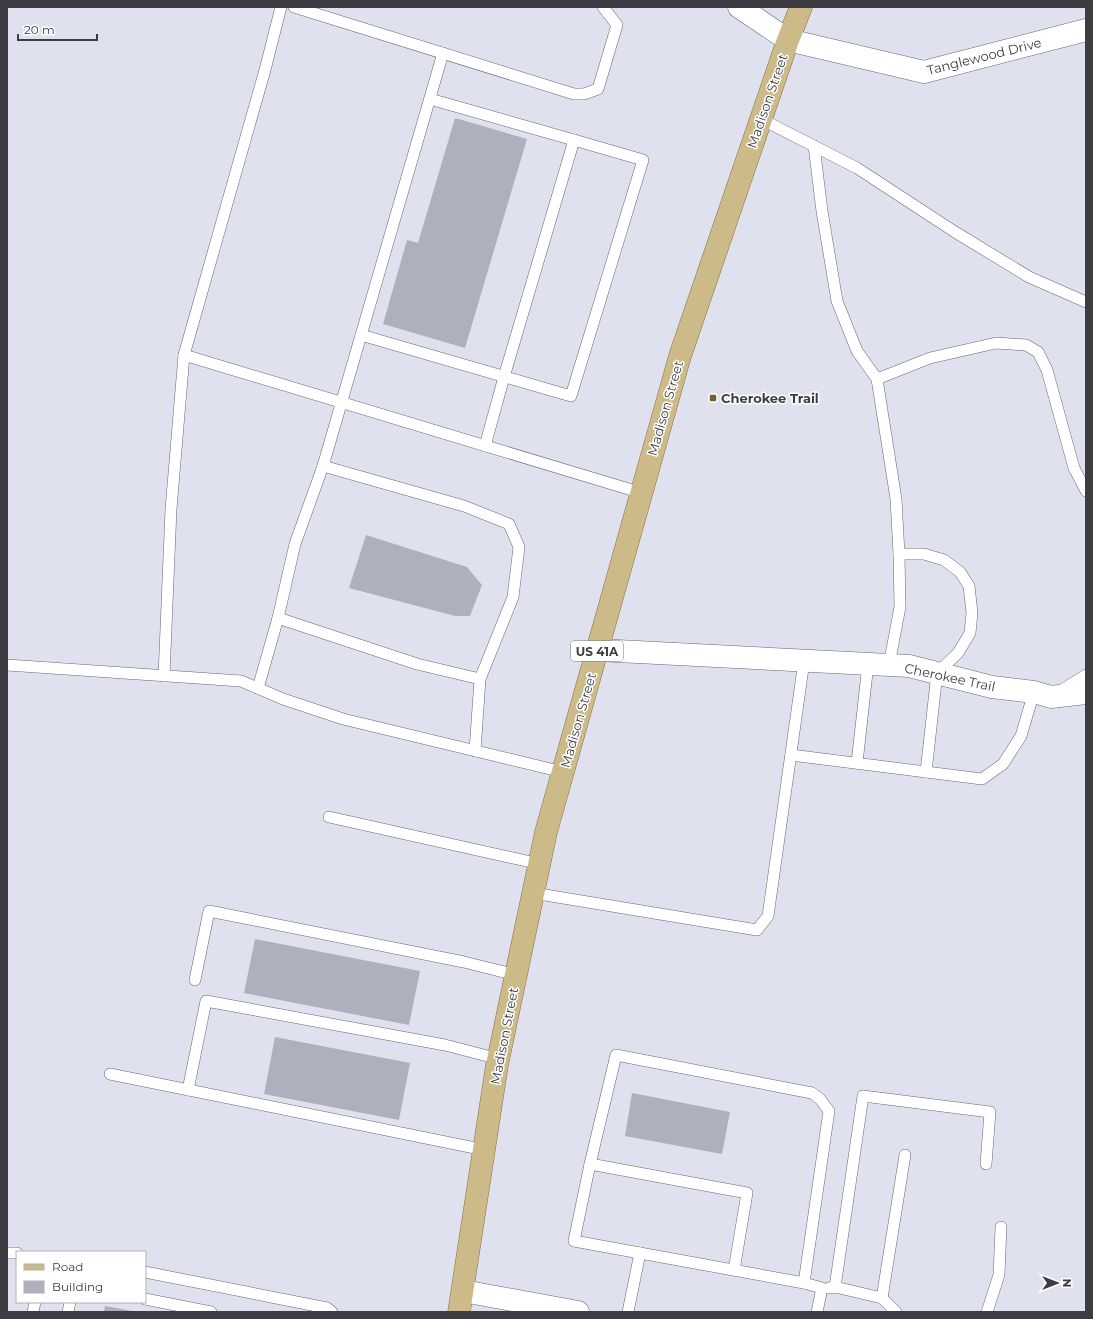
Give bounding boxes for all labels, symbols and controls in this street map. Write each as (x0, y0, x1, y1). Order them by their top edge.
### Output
scale bar (18, 16, 97, 42)
text: 20 m (24, 22, 55, 37)
street label: Tanglewood Drive (925, 34, 1043, 78)
street label: Madison Street (743, 52, 791, 150)
street label: Madison Street (644, 359, 686, 457)
place label: Cherokee Trail (721, 390, 819, 406)
marker: Cherokee Trail (708, 393, 718, 403)
road number: US 41A (571, 641, 623, 661)
street label: Cherokee Trail (903, 660, 997, 694)
street label: Madison Street (557, 671, 599, 769)
street label: Madison Street (487, 986, 521, 1086)
legend (16, 1251, 146, 1303)
text: Road (52, 1259, 83, 1274)
north arrow (1037, 1263, 1077, 1303)
text: Building (52, 1279, 103, 1294)
text: N (1060, 1279, 1074, 1287)

